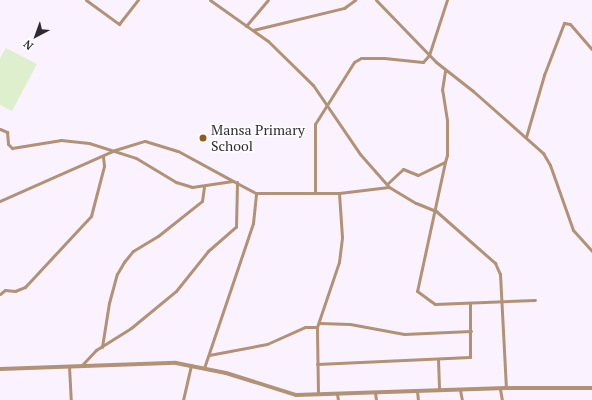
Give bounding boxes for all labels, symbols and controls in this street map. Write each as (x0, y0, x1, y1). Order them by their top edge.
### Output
north arrow (16, 16, 56, 56)
text: N (20, 37, 36, 53)
place label: Mansa Primary School (211, 122, 305, 154)
marker: Mansa Primary School (198, 133, 208, 143)

